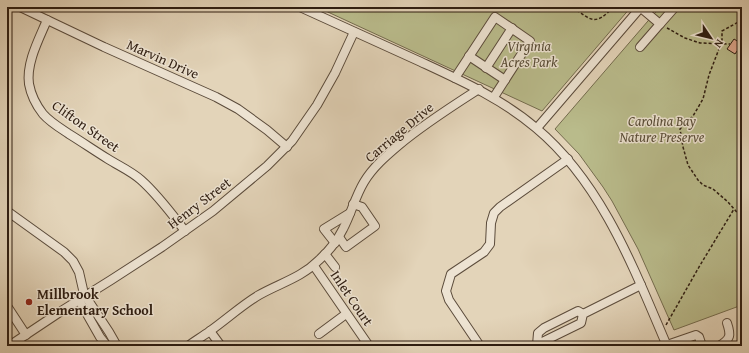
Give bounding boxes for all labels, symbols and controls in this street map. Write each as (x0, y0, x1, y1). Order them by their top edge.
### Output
north arrow (691, 18, 731, 58)
street label: Marvin Drive (124, 34, 203, 84)
park label: Virginia Acres Park (500, 36, 558, 72)
text: N (710, 36, 728, 52)
street label: Clifton Street (48, 95, 124, 157)
street label: Carriage Drive (360, 97, 438, 167)
park label: Carolina Bay Nature Preserve (619, 111, 705, 147)
street label: Henry Street (163, 172, 235, 234)
street label: Inlet Court (326, 266, 378, 330)
place label: Millbrook Elementary School (37, 284, 154, 320)
marker: Millbrook Elementary School (24, 297, 34, 307)

